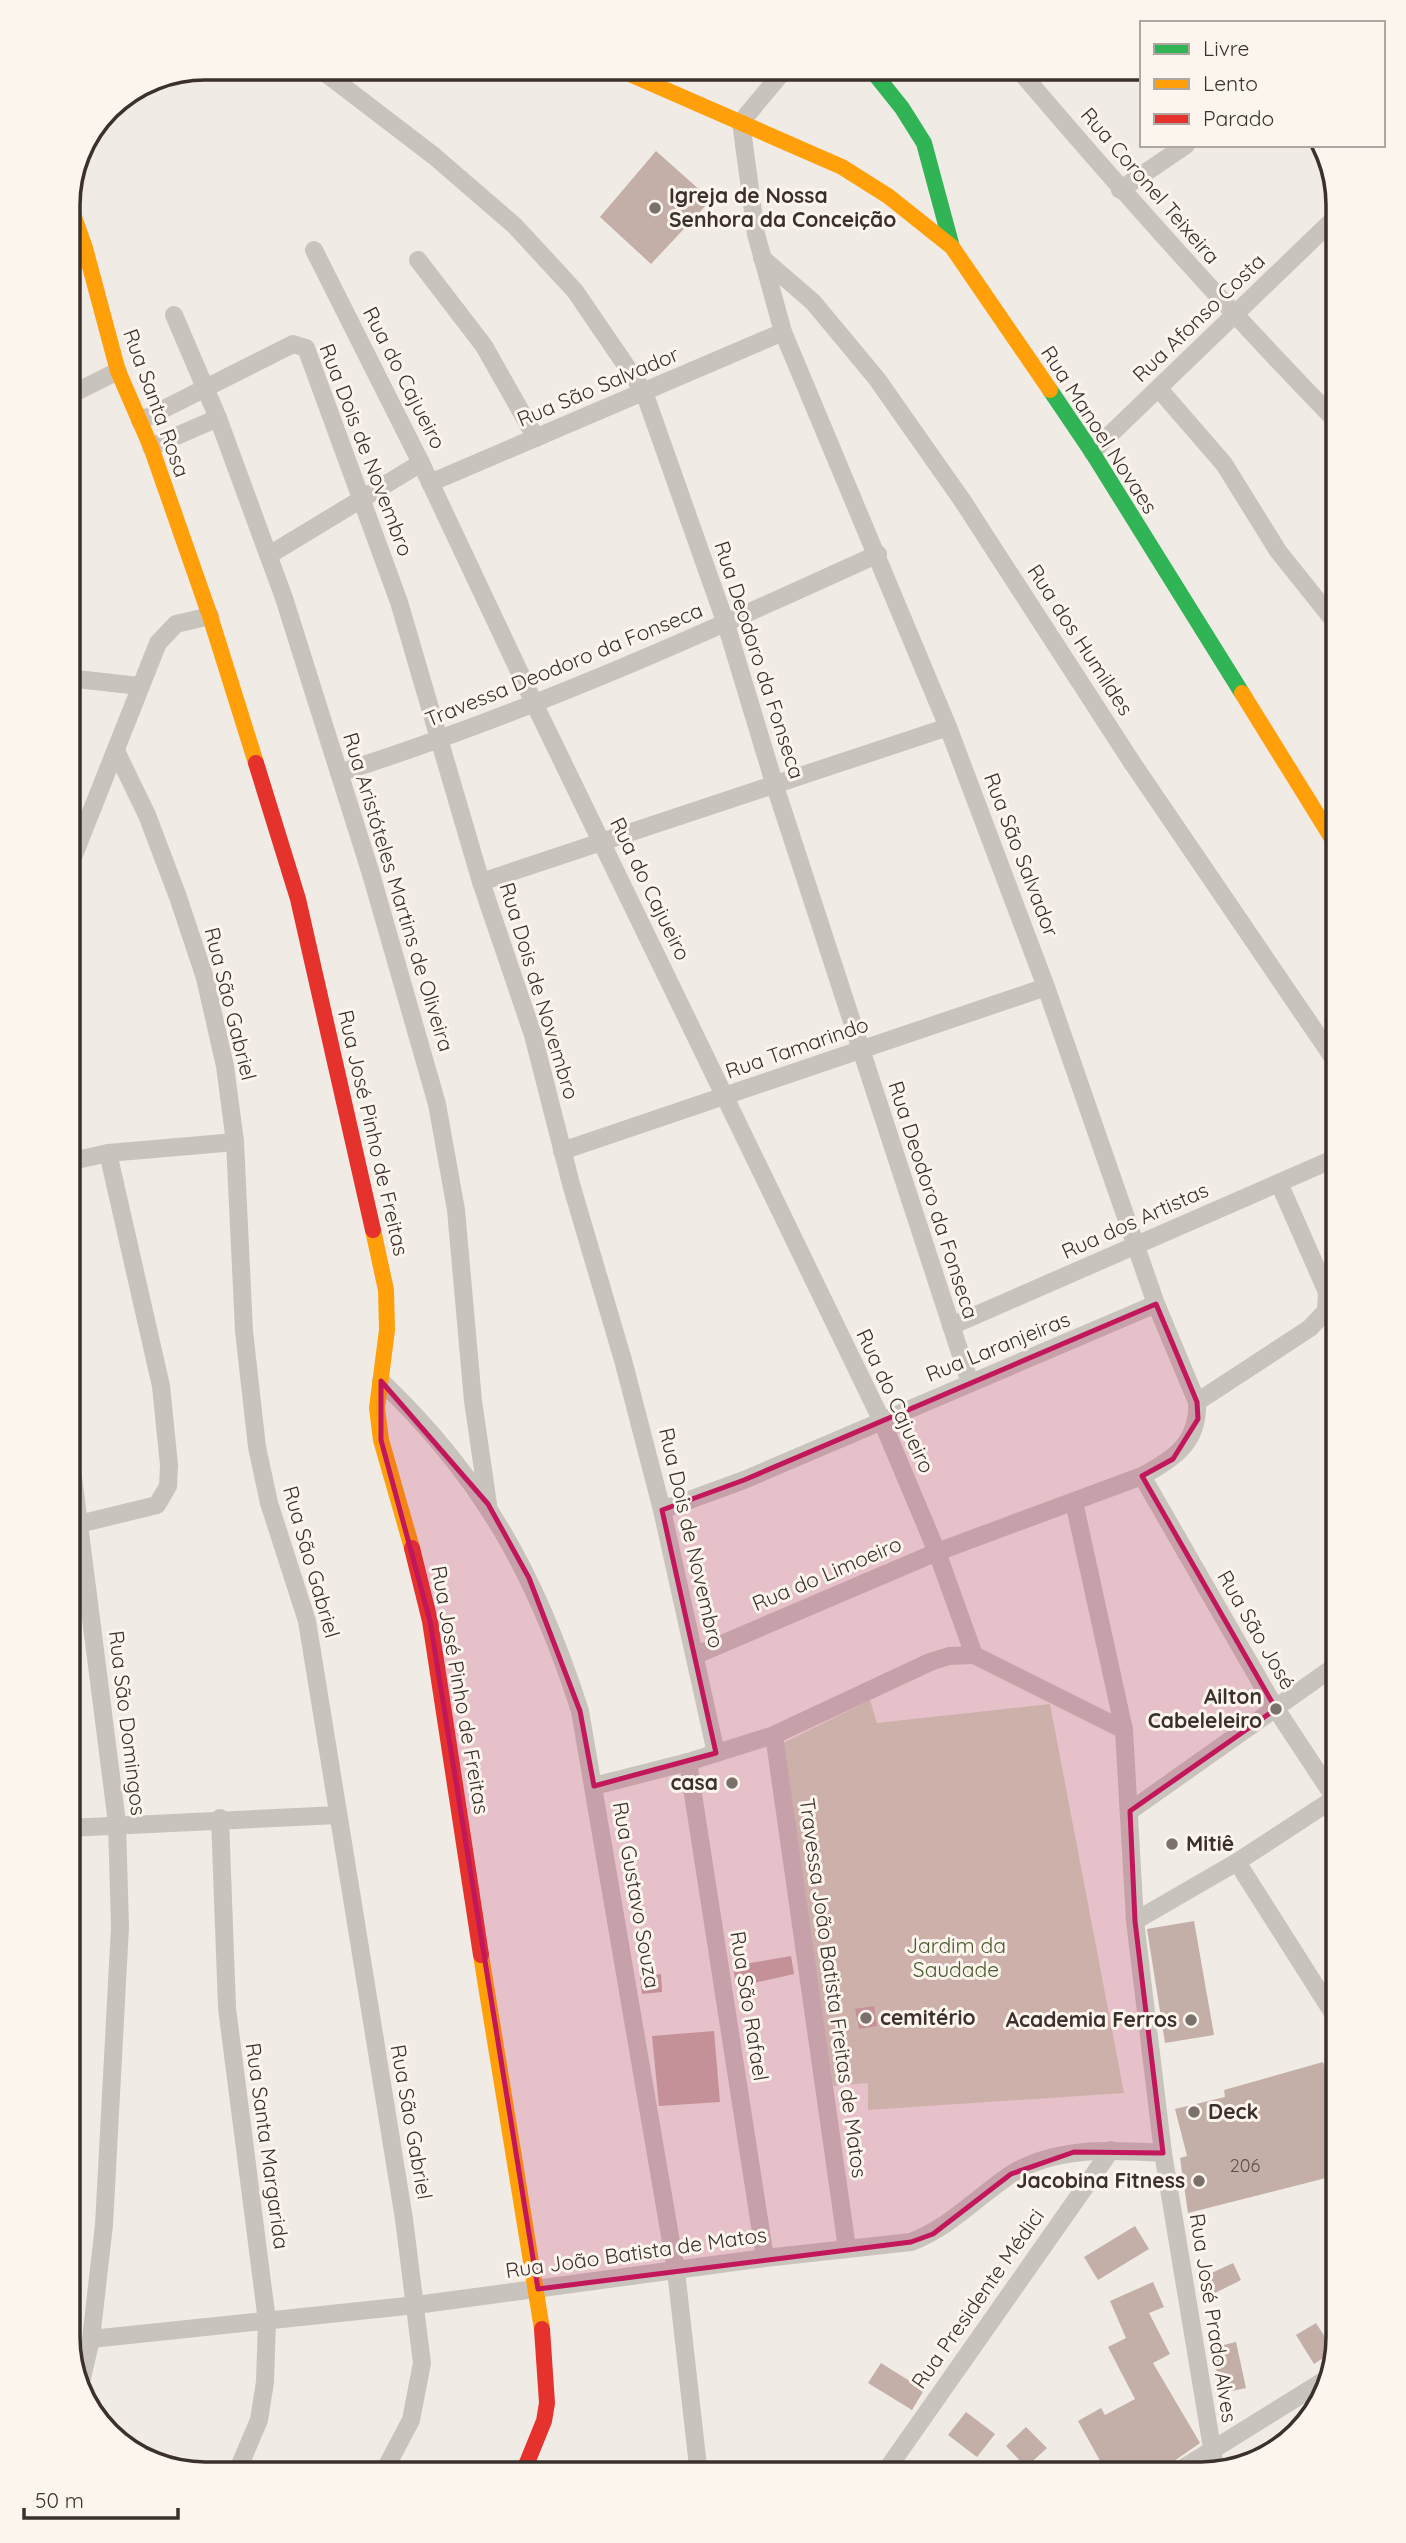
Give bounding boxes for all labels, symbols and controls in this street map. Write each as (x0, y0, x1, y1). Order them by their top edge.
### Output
legend (1140, 21, 1385, 147)
text: Livre (1203, 35, 1249, 61)
text: Lento (1203, 70, 1258, 96)
street label: Rua Coronel Teixeira (1076, 102, 1226, 269)
text: Parado (1203, 105, 1274, 131)
place label: Igreja de Nossa Senhora da Conceição (669, 182, 896, 232)
marker: Igreja de Nossa Senhora da Conceição (647, 200, 663, 216)
street label: Rua Afonso Costa (1127, 248, 1270, 387)
street label: Rua do Cajueiro (358, 302, 452, 453)
street label: Rua Santa Rosa (118, 325, 196, 480)
street label: Rua Dois de Novembro (314, 340, 419, 560)
street label: Rua São Salvador (513, 340, 682, 432)
street label: Rua Manoel Novaes (1036, 341, 1164, 518)
street label: Rua Deodoro da Fonseca (709, 538, 811, 782)
street label: Rua dos Humildes (1022, 559, 1139, 720)
street label: Travessa Deodoro da Fonseca (421, 596, 706, 732)
street label: Rua Aristóteles Martins de Oliveira (338, 729, 460, 1054)
street label: Rua São Salvador (979, 769, 1065, 940)
street label: Rua do Cajueiro (605, 813, 697, 964)
street label: Rua Dois de Novembro (495, 879, 585, 1102)
street label: Rua São Gabriel (199, 925, 263, 1083)
street label: Rua José Pinho de Freitas (333, 1007, 415, 1258)
street label: Rua Tamarindo (722, 1010, 872, 1084)
street label: Rua Deodoro da Fonseca (883, 1078, 985, 1322)
street label: Rua dos Artistas (1057, 1176, 1212, 1264)
street label: Rua Laranjeiras (922, 1305, 1074, 1387)
street label: Rua do Cajueiro (851, 1324, 941, 1477)
street label: Rua Dois de Novembro (654, 1425, 730, 1651)
street label: Rua São Gabriel (278, 1483, 346, 1641)
street label: Rua do Limoeiro (748, 1530, 905, 1616)
street label: Rua José Pinho de Freitas (426, 1564, 496, 1816)
street label: Rua São José (1212, 1565, 1302, 1694)
street label: Rua São Domingos (104, 1629, 152, 1817)
place label: Ailton Cabeleleiro (1148, 1683, 1262, 1733)
marker: Ailton Cabeleleiro (1268, 1701, 1284, 1717)
place label: casa (670, 1769, 718, 1795)
marker: casa (724, 1775, 740, 1791)
street label: Travessa João Batista Freitas de Matos (794, 1796, 874, 2179)
street label: Rua Gustavo Souza (608, 1800, 666, 1990)
place label: Mitiê (1186, 1830, 1234, 1856)
marker: Mitiê (1164, 1836, 1180, 1852)
street label: Rua São Rafael (725, 1929, 775, 2082)
park label: Jardim da Saudade (906, 1932, 1006, 1982)
place label: cemitério (880, 2004, 976, 2030)
place label: Academia Ferros (1006, 2006, 1177, 2032)
marker: cemitério (858, 2010, 874, 2026)
marker: Academia Ferros (1183, 2012, 1199, 2028)
street label: Rua Santa Margarida (241, 2041, 295, 2251)
street label: Rua São Gabriel (386, 2042, 438, 2201)
place label: Deck (1208, 2098, 1258, 2124)
marker: Deck (1186, 2104, 1202, 2120)
house number: 206 (1230, 2154, 1260, 2177)
place label: Jacobina Fitness (1016, 2167, 1185, 2193)
marker: Jacobina Fitness (1191, 2173, 1207, 2189)
street label: Rua Presidente Médici (905, 2203, 1049, 2393)
street label: Rua José Prado Alves (1185, 2211, 1243, 2424)
street label: Rua João Batista de Matos (504, 2221, 768, 2283)
scale bar (24, 2476, 178, 2520)
text: 50 m (35, 2487, 84, 2513)

